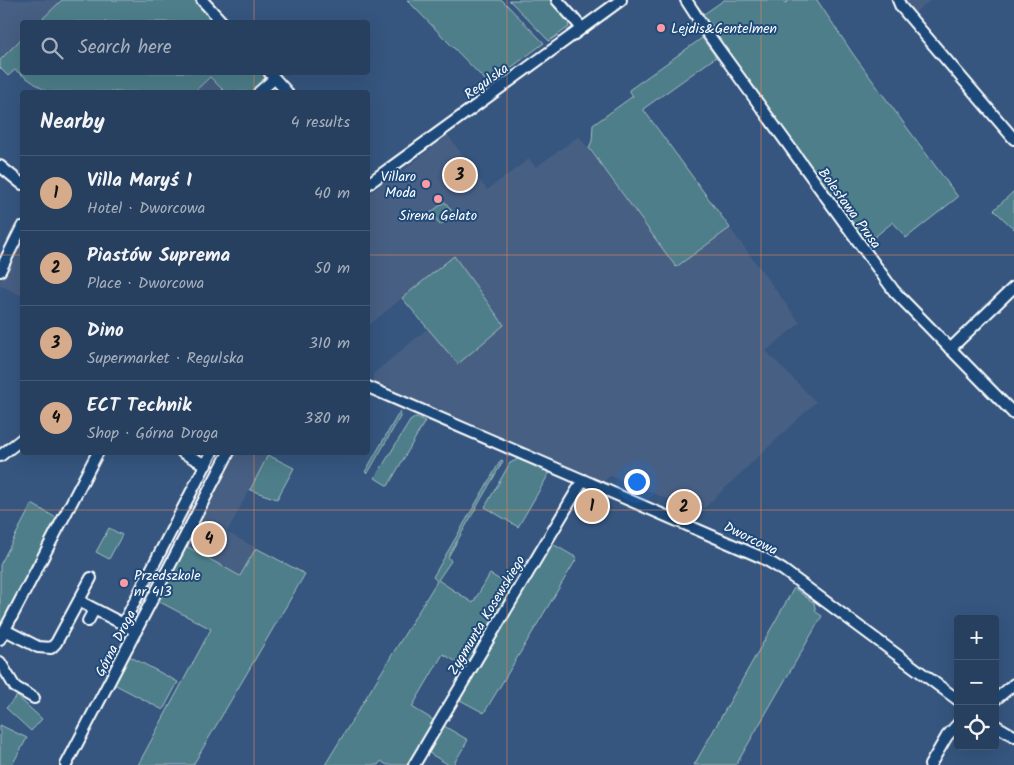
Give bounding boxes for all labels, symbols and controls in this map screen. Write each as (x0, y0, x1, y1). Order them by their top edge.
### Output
place label: Lejdis&Gentelmen (671, 18, 777, 40)
search box (20, 20, 370, 75)
marker: Lejdis&Gentelmen (655, 22, 667, 34)
text: Search here (78, 33, 172, 63)
icon: search (38, 34, 66, 62)
street label: Regulska (460, 58, 513, 106)
text: Nearby (40, 106, 105, 139)
text: 4 results (291, 110, 350, 135)
pin: 3 (444, 156, 476, 194)
street label: Bolesława Prusa (812, 163, 886, 254)
text: Villa Maryś I (87, 166, 192, 196)
place label: Villaro Moda (381, 166, 416, 204)
marker: Villaro Moda (420, 178, 432, 190)
text: 1 (54, 181, 58, 206)
text: 40 m (314, 181, 350, 206)
marker: Sirena Gelato (432, 193, 444, 205)
text: Hotel · Dworcowa (87, 196, 205, 221)
place label: Sirena Gelato (399, 205, 477, 227)
text: Piastów Suprema (87, 241, 230, 271)
text: 2 (51, 256, 61, 281)
text: 50 m (314, 256, 350, 281)
text: Place · Dworcowa (87, 271, 204, 296)
text: Dino (87, 316, 124, 346)
text: 3 (52, 331, 60, 356)
text: 310 m (309, 331, 350, 356)
text: Supermarket · Regulska (87, 346, 244, 371)
text: ECT Technik (87, 391, 191, 421)
text: 4 (52, 406, 60, 431)
text: 380 m (304, 406, 350, 431)
text: Shop · Górna Droga (87, 421, 218, 446)
your location (624, 469, 650, 495)
pin: 1 (576, 487, 608, 525)
pin: 2 (668, 488, 700, 526)
street label: Dworcowa (720, 516, 781, 561)
pin: 4 (193, 520, 225, 558)
street label: Zygmunta Kosewskiego (442, 551, 531, 680)
place label: Przedszkole nr 413 (134, 565, 201, 603)
marker: Przedszkole nr 413 (118, 577, 130, 589)
street label: Górna Droga (90, 606, 142, 681)
map controls (954, 615, 999, 750)
button: + (954, 615, 999, 660)
button: − (954, 660, 999, 705)
button: locate (954, 705, 999, 750)

